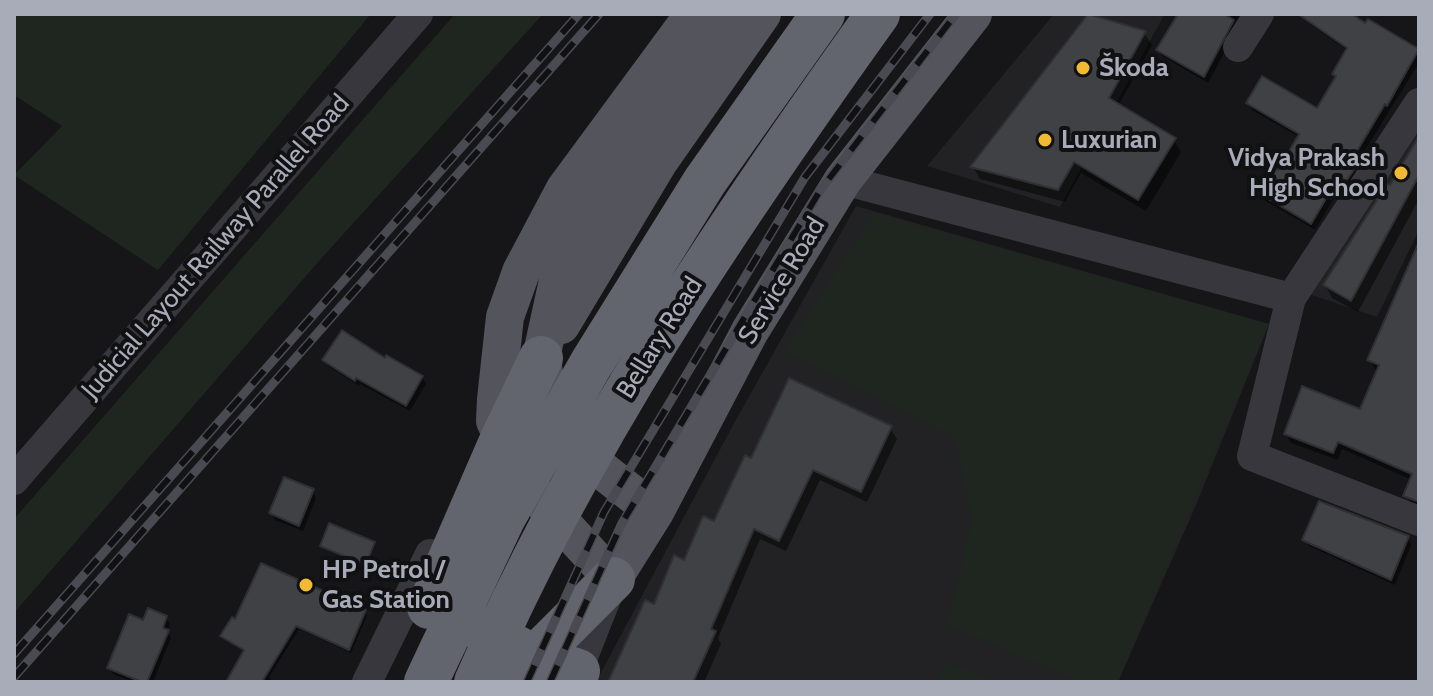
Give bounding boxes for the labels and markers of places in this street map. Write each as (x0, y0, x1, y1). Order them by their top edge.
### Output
place label: Škoda (1099, 52, 1169, 84)
marker: Škoda (1074, 59, 1092, 77)
place label: Luxurian (1061, 124, 1157, 156)
marker: Luxurian (1036, 131, 1054, 149)
place label: Vidya Prakash High School (1228, 142, 1385, 204)
marker: Vidya Prakash High School (1392, 164, 1410, 182)
place label: HP Petrol / Gas Station (322, 554, 450, 616)
marker: HP Petrol / Gas Station (297, 576, 315, 594)

